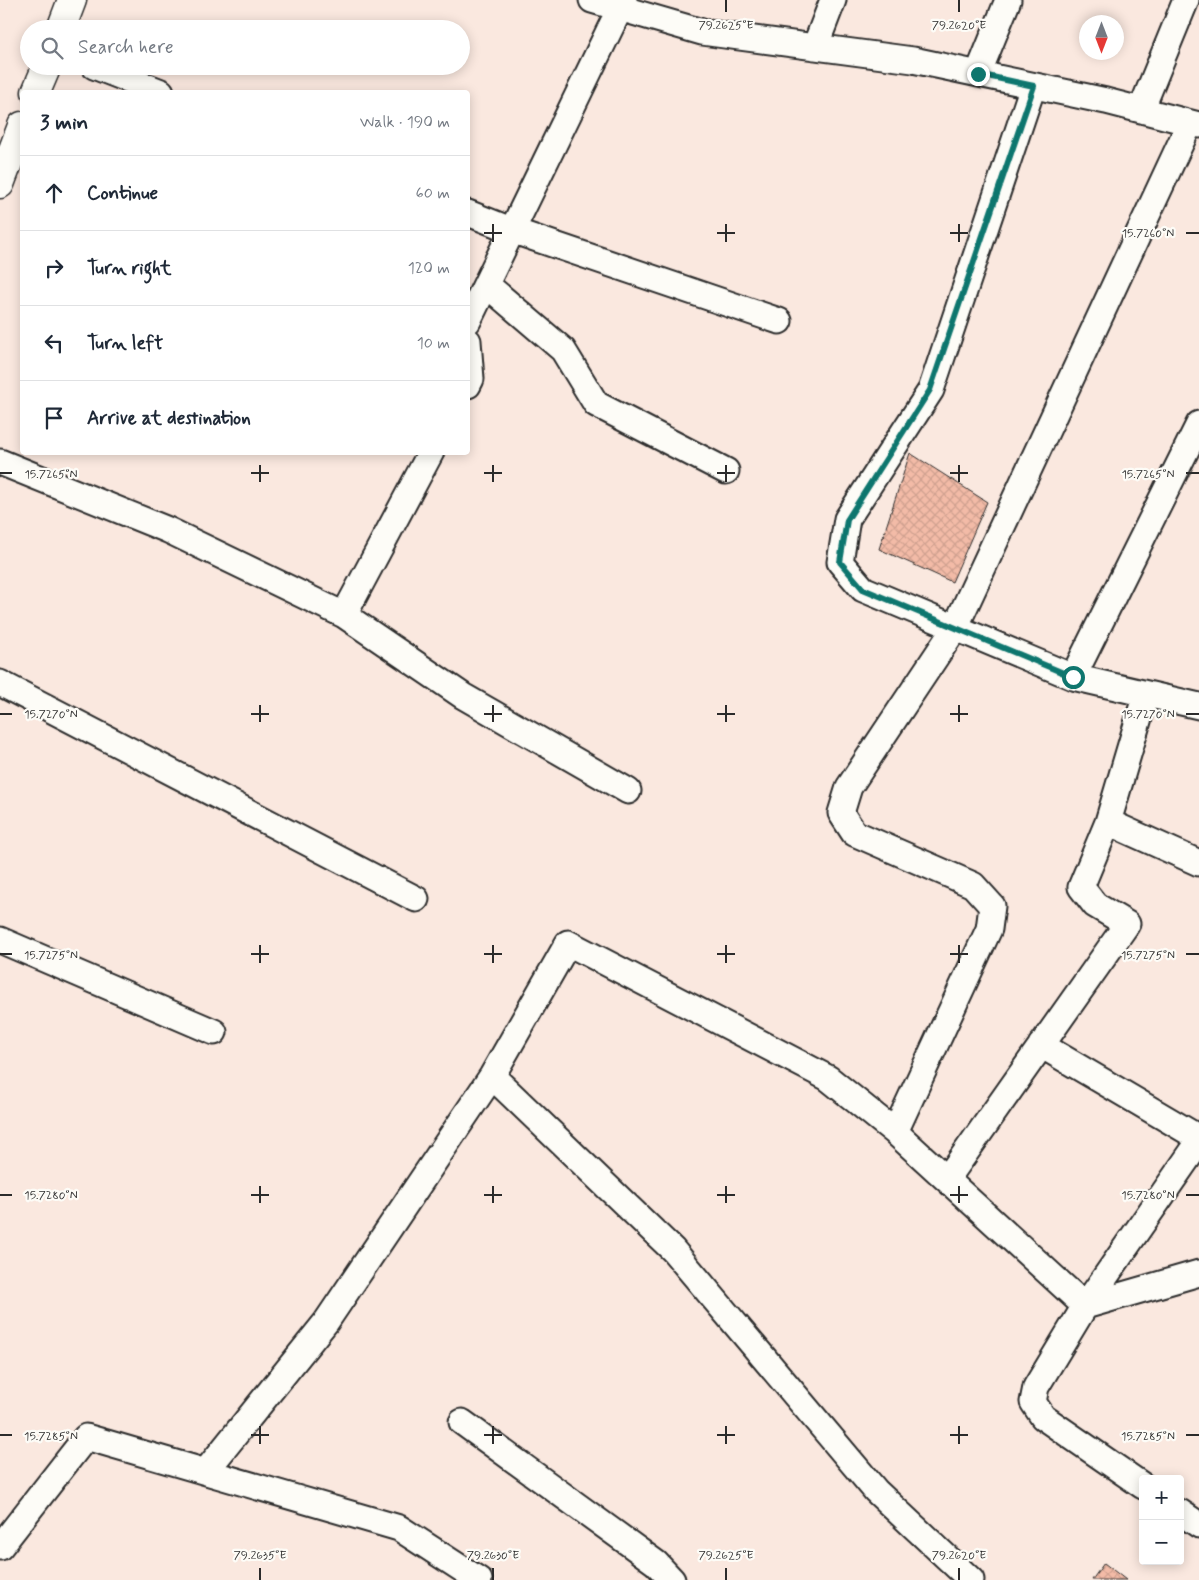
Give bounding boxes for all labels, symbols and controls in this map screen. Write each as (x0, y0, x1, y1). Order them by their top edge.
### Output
north arrow (1079, 15, 1124, 60)
text: 79.2625°E (698, 18, 754, 34)
text: 79.2620°E (932, 18, 986, 34)
search box (20, 20, 470, 75)
icon: search (38, 34, 66, 62)
text: Search here (78, 35, 174, 60)
route end (967, 63, 990, 86)
text: 3 min (40, 109, 88, 137)
text: Walk · 190 m (360, 112, 450, 133)
icon: ahead (40, 179, 68, 207)
text: Continue (87, 181, 158, 206)
text: 60 m (416, 183, 450, 204)
text: 15.7260°N (1122, 226, 1174, 242)
icon: right (40, 254, 68, 282)
text: Turn right (87, 256, 171, 281)
text: 120 m (408, 258, 450, 279)
icon: left (40, 329, 68, 357)
text: Turn left (87, 331, 163, 356)
text: 10 m (417, 333, 450, 354)
icon: arrive (40, 404, 68, 432)
text: Arrive at destination (87, 406, 251, 431)
text: 15.7265°N (24, 467, 78, 483)
text: 15.7265°N (1121, 467, 1175, 483)
route start (1062, 666, 1085, 689)
text: 15.7270°N (24, 707, 78, 723)
text: 15.7270°N (1121, 707, 1175, 723)
text: 15.7275°N (24, 948, 78, 964)
text: 15.7275°N (1121, 948, 1175, 964)
text: 15.7280°N (24, 1188, 78, 1204)
text: 15.7280°N (1121, 1188, 1175, 1204)
text: 15.7285°N (24, 1429, 78, 1445)
text: 15.7285°N (1121, 1429, 1175, 1445)
map controls (1139, 1475, 1184, 1565)
button: + (1139, 1475, 1184, 1520)
button: − (1139, 1520, 1184, 1565)
text: 79.2635°E (234, 1548, 286, 1564)
text: 79.2630°E (467, 1548, 519, 1564)
text: 79.2625°E (698, 1548, 754, 1564)
text: 79.2620°E (932, 1548, 986, 1564)

